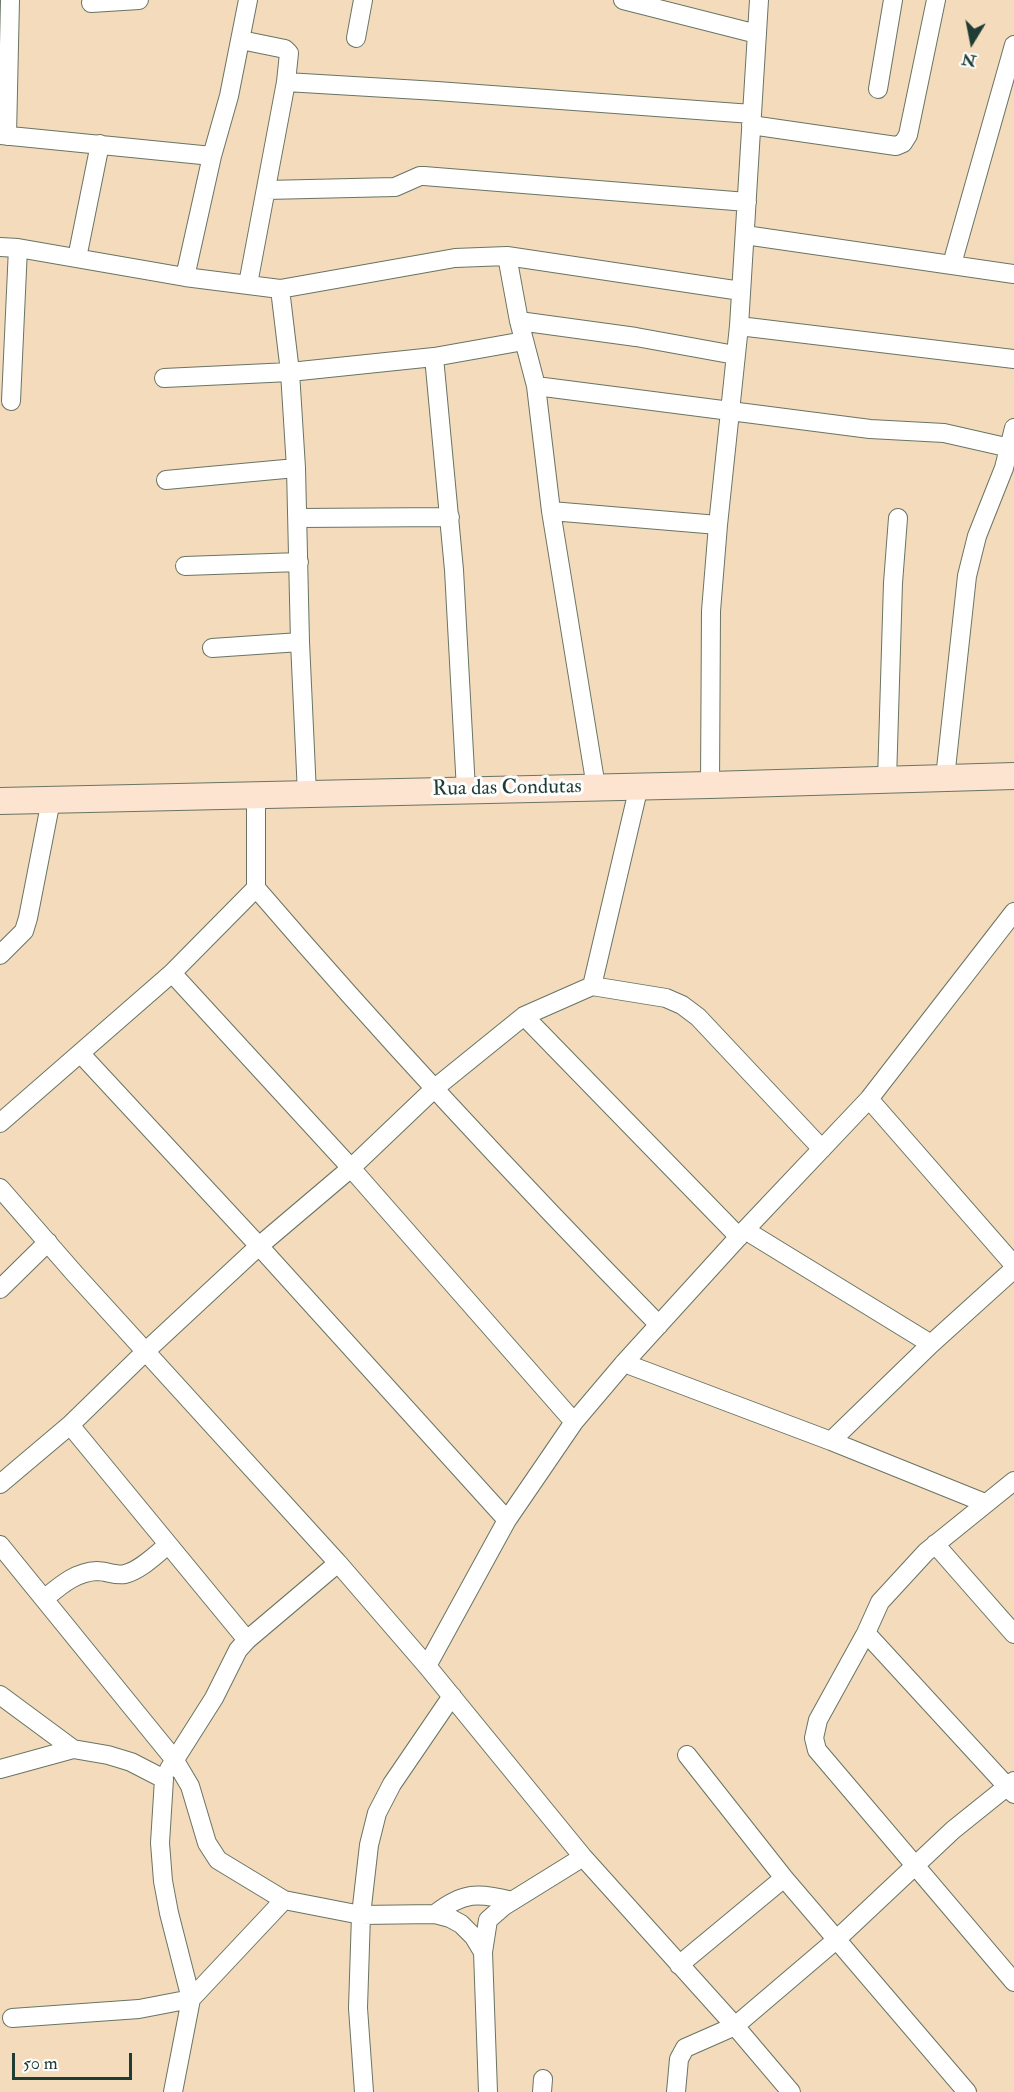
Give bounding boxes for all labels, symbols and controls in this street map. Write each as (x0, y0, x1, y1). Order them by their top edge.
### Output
north arrow (942, 12, 1002, 72)
text: N (960, 49, 978, 71)
street label: Rua das Condutas (432, 775, 582, 803)
scale bar (15, 2041, 135, 2079)
text: 50 m (23, 2052, 58, 2075)

